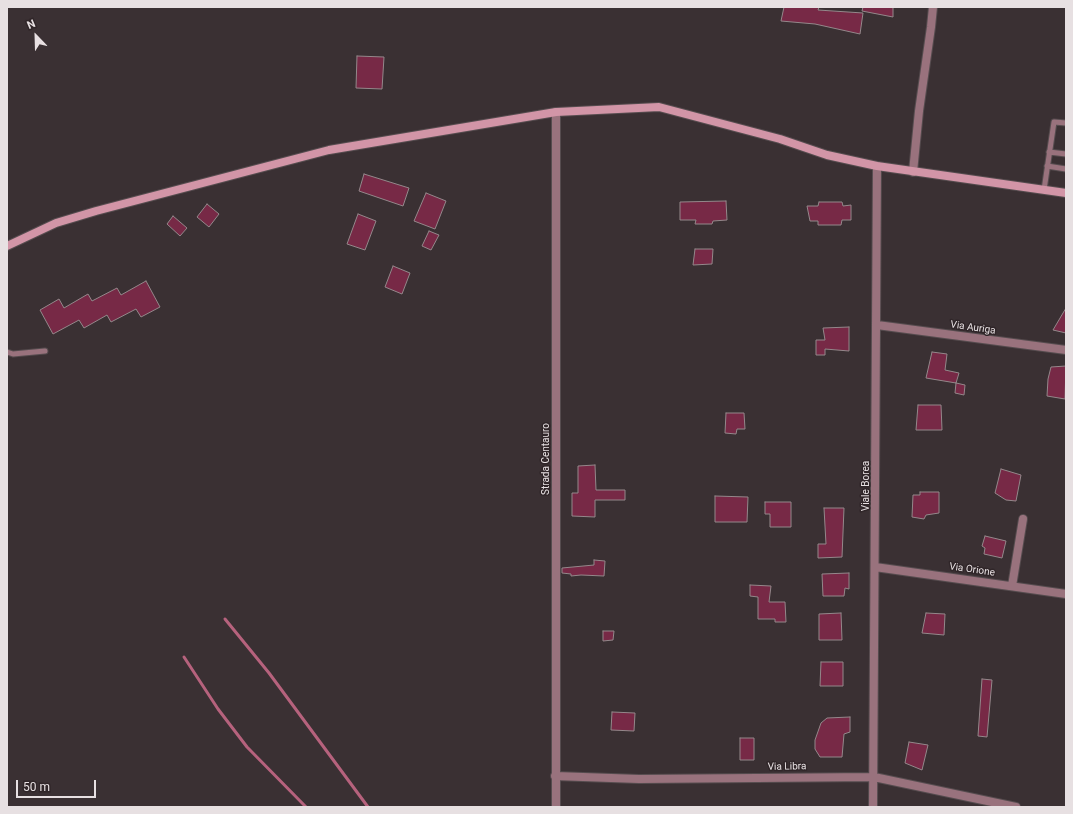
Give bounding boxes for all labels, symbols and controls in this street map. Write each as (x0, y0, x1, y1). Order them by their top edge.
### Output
north arrow (16, 16, 56, 56)
text: N (25, 17, 37, 32)
street label: Via Auriga (950, 319, 996, 337)
street label: Strada Centauro (540, 423, 552, 495)
street label: Viale Borea (860, 461, 872, 511)
street label: Via Orione (948, 561, 996, 579)
street label: Via Libra (768, 761, 806, 773)
scale bar (18, 772, 98, 798)
text: 50 m (23, 780, 50, 794)

